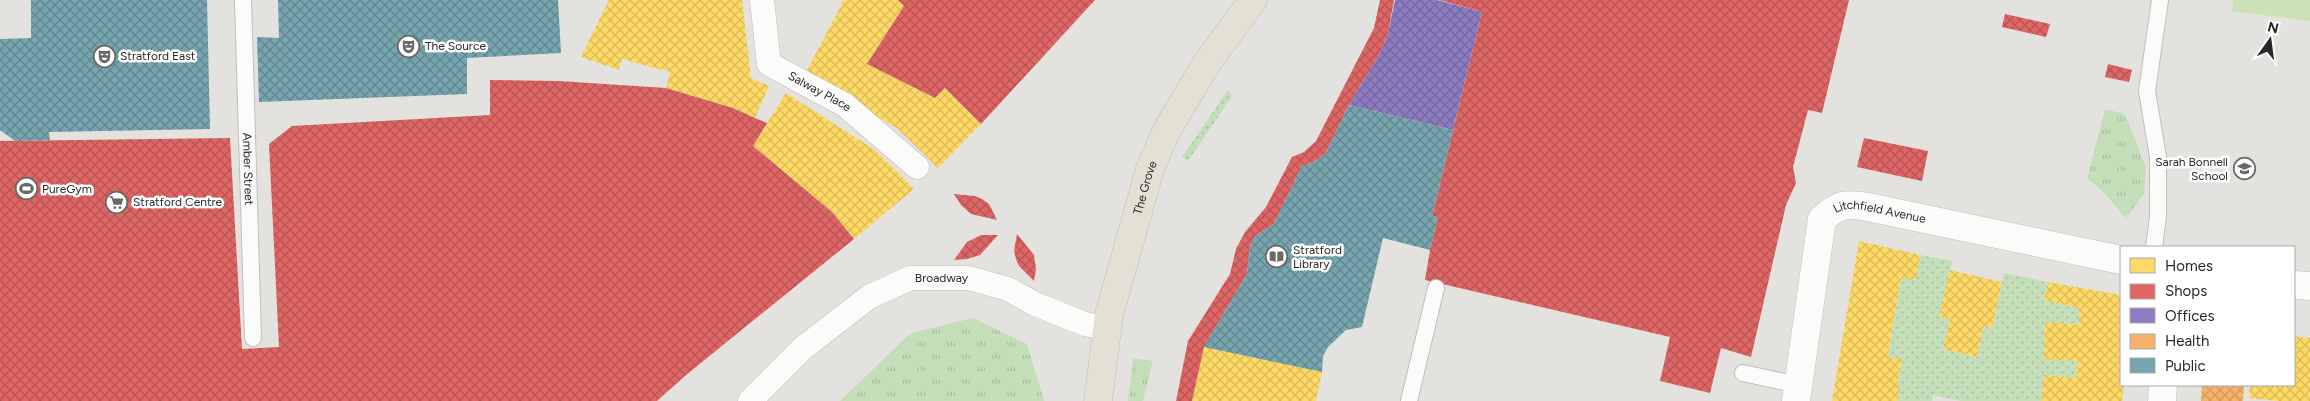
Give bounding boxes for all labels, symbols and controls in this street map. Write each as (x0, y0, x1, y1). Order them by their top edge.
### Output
north arrow (2245, 15, 2295, 65)
text: N (2266, 18, 2280, 37)
theatre icon: The Source (397, 34, 421, 58)
place label: The Source (425, 39, 486, 53)
theatre icon: Stratford East (92, 44, 116, 68)
place label: Stratford East (120, 49, 196, 63)
street label: Salway Place (786, 69, 854, 115)
street label: Amber Street (240, 132, 256, 206)
place label: Sarah Bonnell School (2155, 155, 2228, 183)
school or university icon: Sarah Bonnell School (2232, 157, 2256, 181)
street label: The Grove (1131, 158, 1160, 216)
sports icon: PureGym (14, 177, 38, 201)
place label: PureGym (42, 182, 92, 196)
supermarket icon: Stratford Centre (105, 190, 129, 214)
place label: Stratford Centre (133, 195, 223, 209)
street label: Litchfield Avenue (1831, 198, 1928, 226)
place label: Stratford Library (1293, 243, 1342, 271)
library icon: Stratford Library (1265, 245, 1289, 269)
legend (2120, 246, 2295, 386)
text: Homes (2165, 257, 2213, 275)
street label: Broadway (915, 271, 969, 285)
text: Shops (2165, 282, 2207, 300)
text: Offices (2165, 307, 2215, 325)
text: Health (2165, 332, 2209, 350)
text: Public (2165, 357, 2206, 375)

